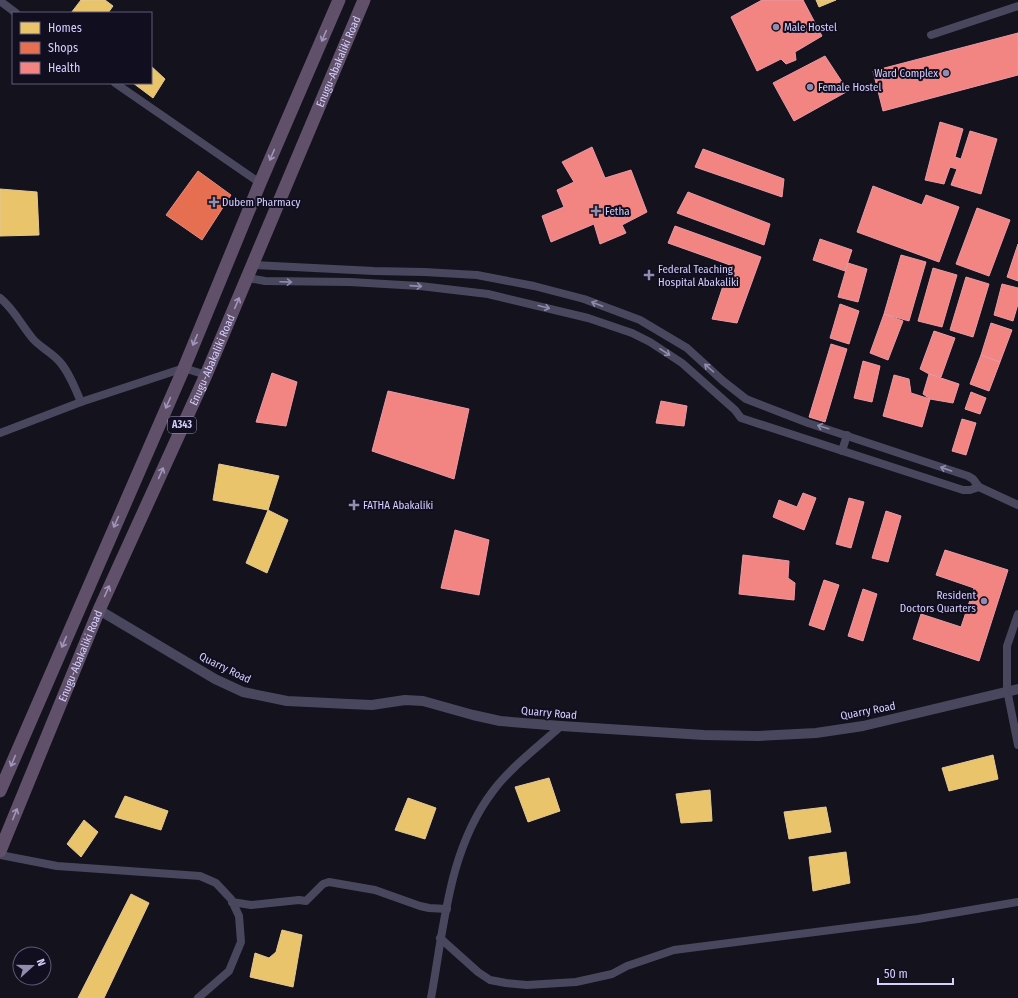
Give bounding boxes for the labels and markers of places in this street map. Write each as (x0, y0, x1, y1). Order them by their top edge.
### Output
place label: Male Hostel (784, 21, 837, 34)
marker: Male Hostel (771, 22, 781, 32)
place label: Ward Complex (874, 67, 938, 80)
marker: Ward Complex (941, 68, 951, 78)
place label: Female Hostel (818, 81, 881, 94)
marker: Female Hostel (805, 82, 815, 92)
place label: Dubem Pharmacy (222, 196, 301, 209)
marker: Dubem Pharmacy (209, 197, 219, 207)
marker: Fetha (590, 205, 602, 217)
place label: Fetha (605, 205, 630, 218)
place label: Federal Teaching Hospital Abakaliki (658, 263, 739, 289)
marker: Federal Teaching Hospital Abakaliki (643, 269, 655, 281)
marker: FATHA Abakaliki (348, 499, 360, 511)
place label: FATHA Abakaliki (363, 499, 434, 512)
place label: Resident Doctors Quarters (900, 589, 976, 615)
marker: Resident Doctors Quarters (979, 596, 989, 606)

